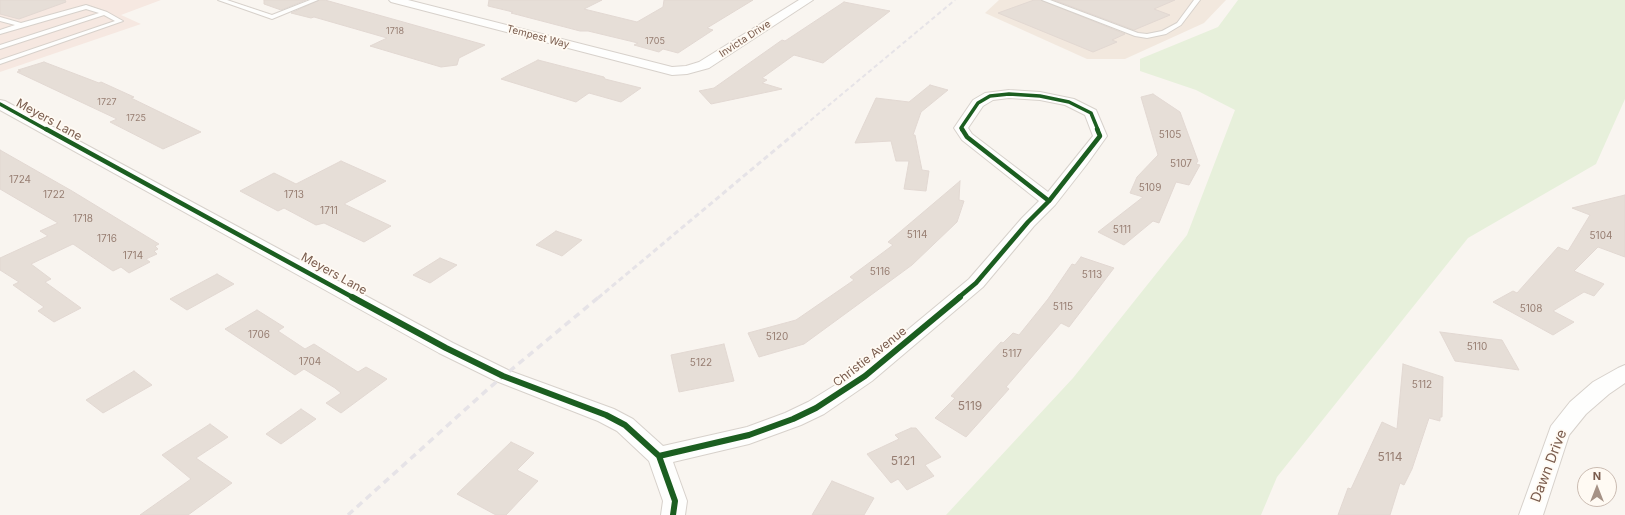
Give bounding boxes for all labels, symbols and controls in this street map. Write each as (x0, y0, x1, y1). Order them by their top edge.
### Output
street label: Invicta Drive (717, 18, 773, 60)
street label: Tempest Way (506, 23, 570, 51)
house number: 1718 (386, 26, 404, 36)
house number: 1705 (645, 36, 665, 46)
street label: Meyers Lane (14, 96, 84, 144)
house number: 1727 (97, 97, 117, 107)
house number: 1725 (126, 113, 146, 123)
house number: 5105 (1159, 129, 1181, 141)
house number: 5107 (1170, 158, 1192, 170)
house number: 1724 (9, 174, 31, 186)
house number: 5109 (1139, 182, 1161, 194)
house number: 1722 (43, 189, 65, 201)
house number: 1713 (284, 189, 304, 201)
house number: 1711 (320, 205, 338, 217)
house number: 1718 (73, 213, 93, 225)
house number: 5111 (1113, 224, 1131, 236)
house number: 5114 (907, 229, 927, 241)
house number: 5104 (1590, 230, 1612, 242)
house number: 1716 (97, 233, 117, 245)
house number: 1714 (123, 250, 143, 262)
street label: Meyers Lane (299, 250, 369, 298)
house number: 5116 (870, 266, 890, 278)
house number: 5113 (1082, 269, 1102, 281)
house number: 5115 (1053, 301, 1073, 313)
house number: 5108 (1520, 303, 1542, 315)
street label: Christie Avenue (830, 324, 910, 390)
house number: 1706 (248, 329, 270, 341)
house number: 5120 (766, 331, 788, 343)
house number: 5110 (1467, 341, 1487, 353)
house number: 5117 (1002, 348, 1022, 360)
house number: 1704 (299, 356, 321, 368)
house number: 5122 (690, 357, 712, 369)
house number: 5112 (1412, 379, 1432, 391)
house number: 5119 (958, 399, 982, 413)
street label: Dawn Drive (1527, 427, 1571, 505)
house number: 5114 (1378, 450, 1402, 464)
house number: 5121 (891, 454, 915, 468)
north arrow (1577, 467, 1617, 507)
text: N (1593, 469, 1601, 483)

